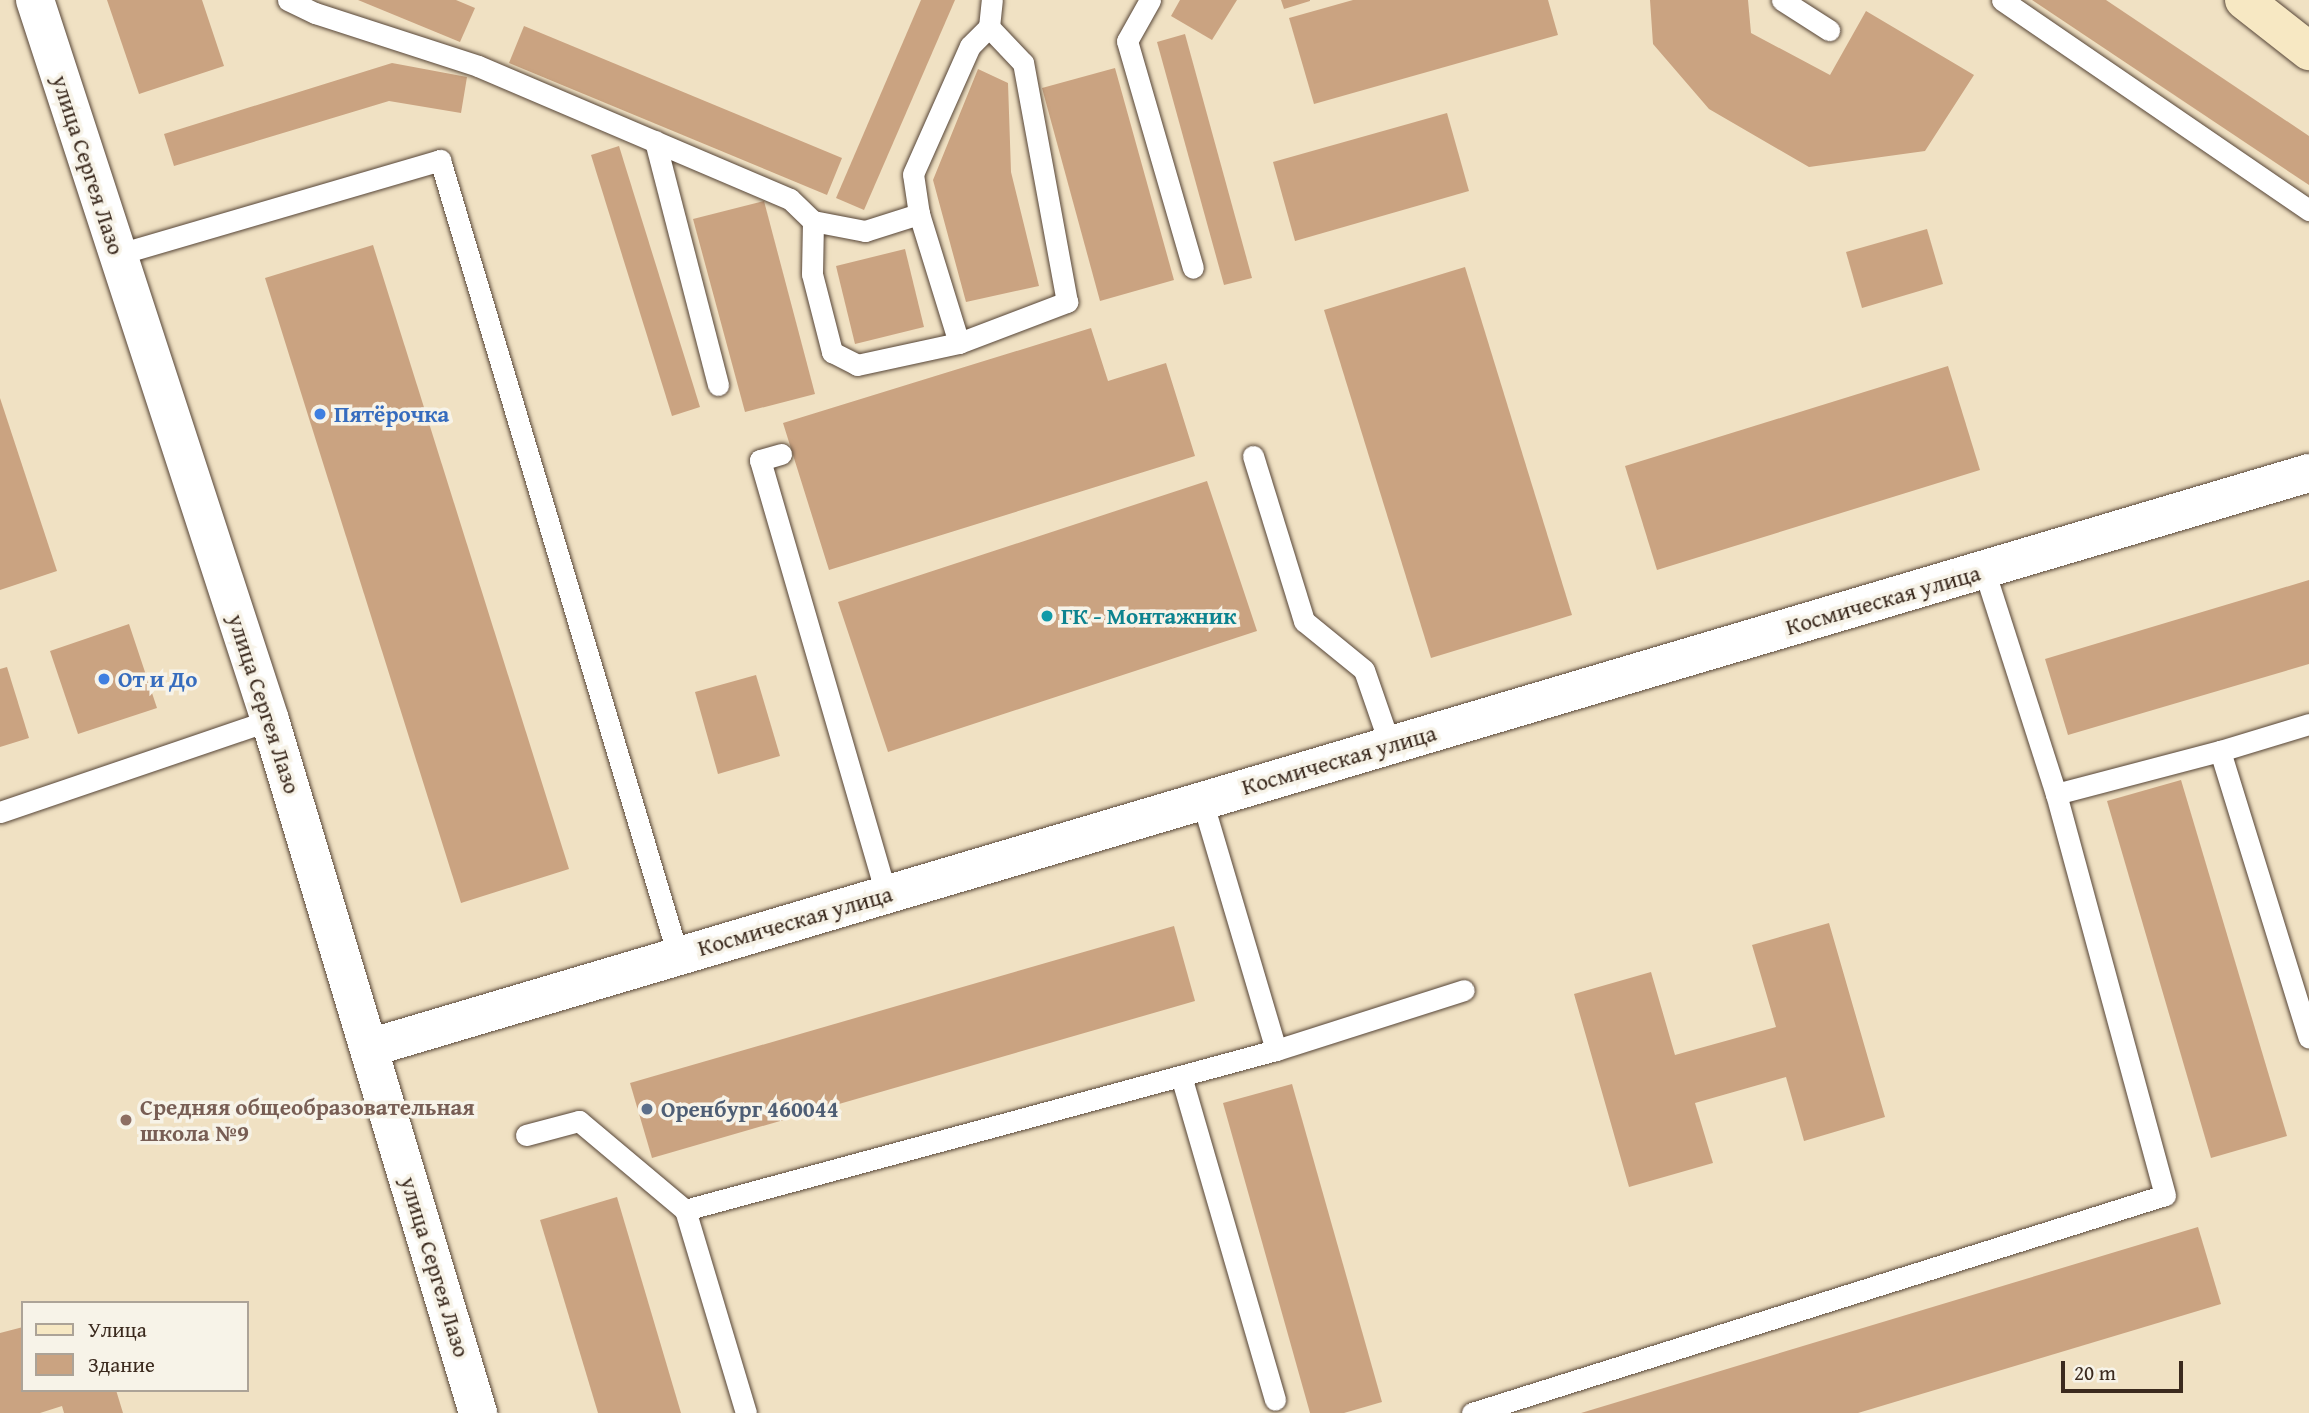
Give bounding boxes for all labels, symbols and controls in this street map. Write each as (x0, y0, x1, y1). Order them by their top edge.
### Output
street label: улица Сергея Лазо (46, 72, 130, 258)
place label: Пятёрочка (334, 400, 449, 428)
marker: Пятёрочка (312, 406, 328, 422)
street label: Космическая улица (1782, 559, 1984, 641)
place label: ГК - Монтажник (1061, 602, 1236, 630)
marker: ГК - Монтажник (1039, 608, 1055, 624)
street label: улица Сергея Лазо (222, 611, 306, 797)
place label: От и До (118, 665, 198, 693)
marker: От и До (96, 671, 112, 687)
street label: Космическая улица (1238, 719, 1440, 801)
street label: Космическая улица (694, 880, 896, 962)
place label: Средняя общеобразовательная школа №9 (140, 1093, 475, 1147)
place label: Оренбург 460044 (661, 1095, 839, 1123)
marker: Оренбург 460044 (639, 1101, 655, 1117)
marker: Средняя общеобразовательная школа №9 (118, 1112, 134, 1128)
street label: улица Сергея Лазо (394, 1173, 476, 1361)
legend (21, 1301, 248, 1392)
text: Улица (88, 1314, 147, 1345)
scale bar (2064, 1346, 2186, 1390)
text: Здание (88, 1349, 155, 1380)
text: 20 m (2074, 1357, 2116, 1388)

